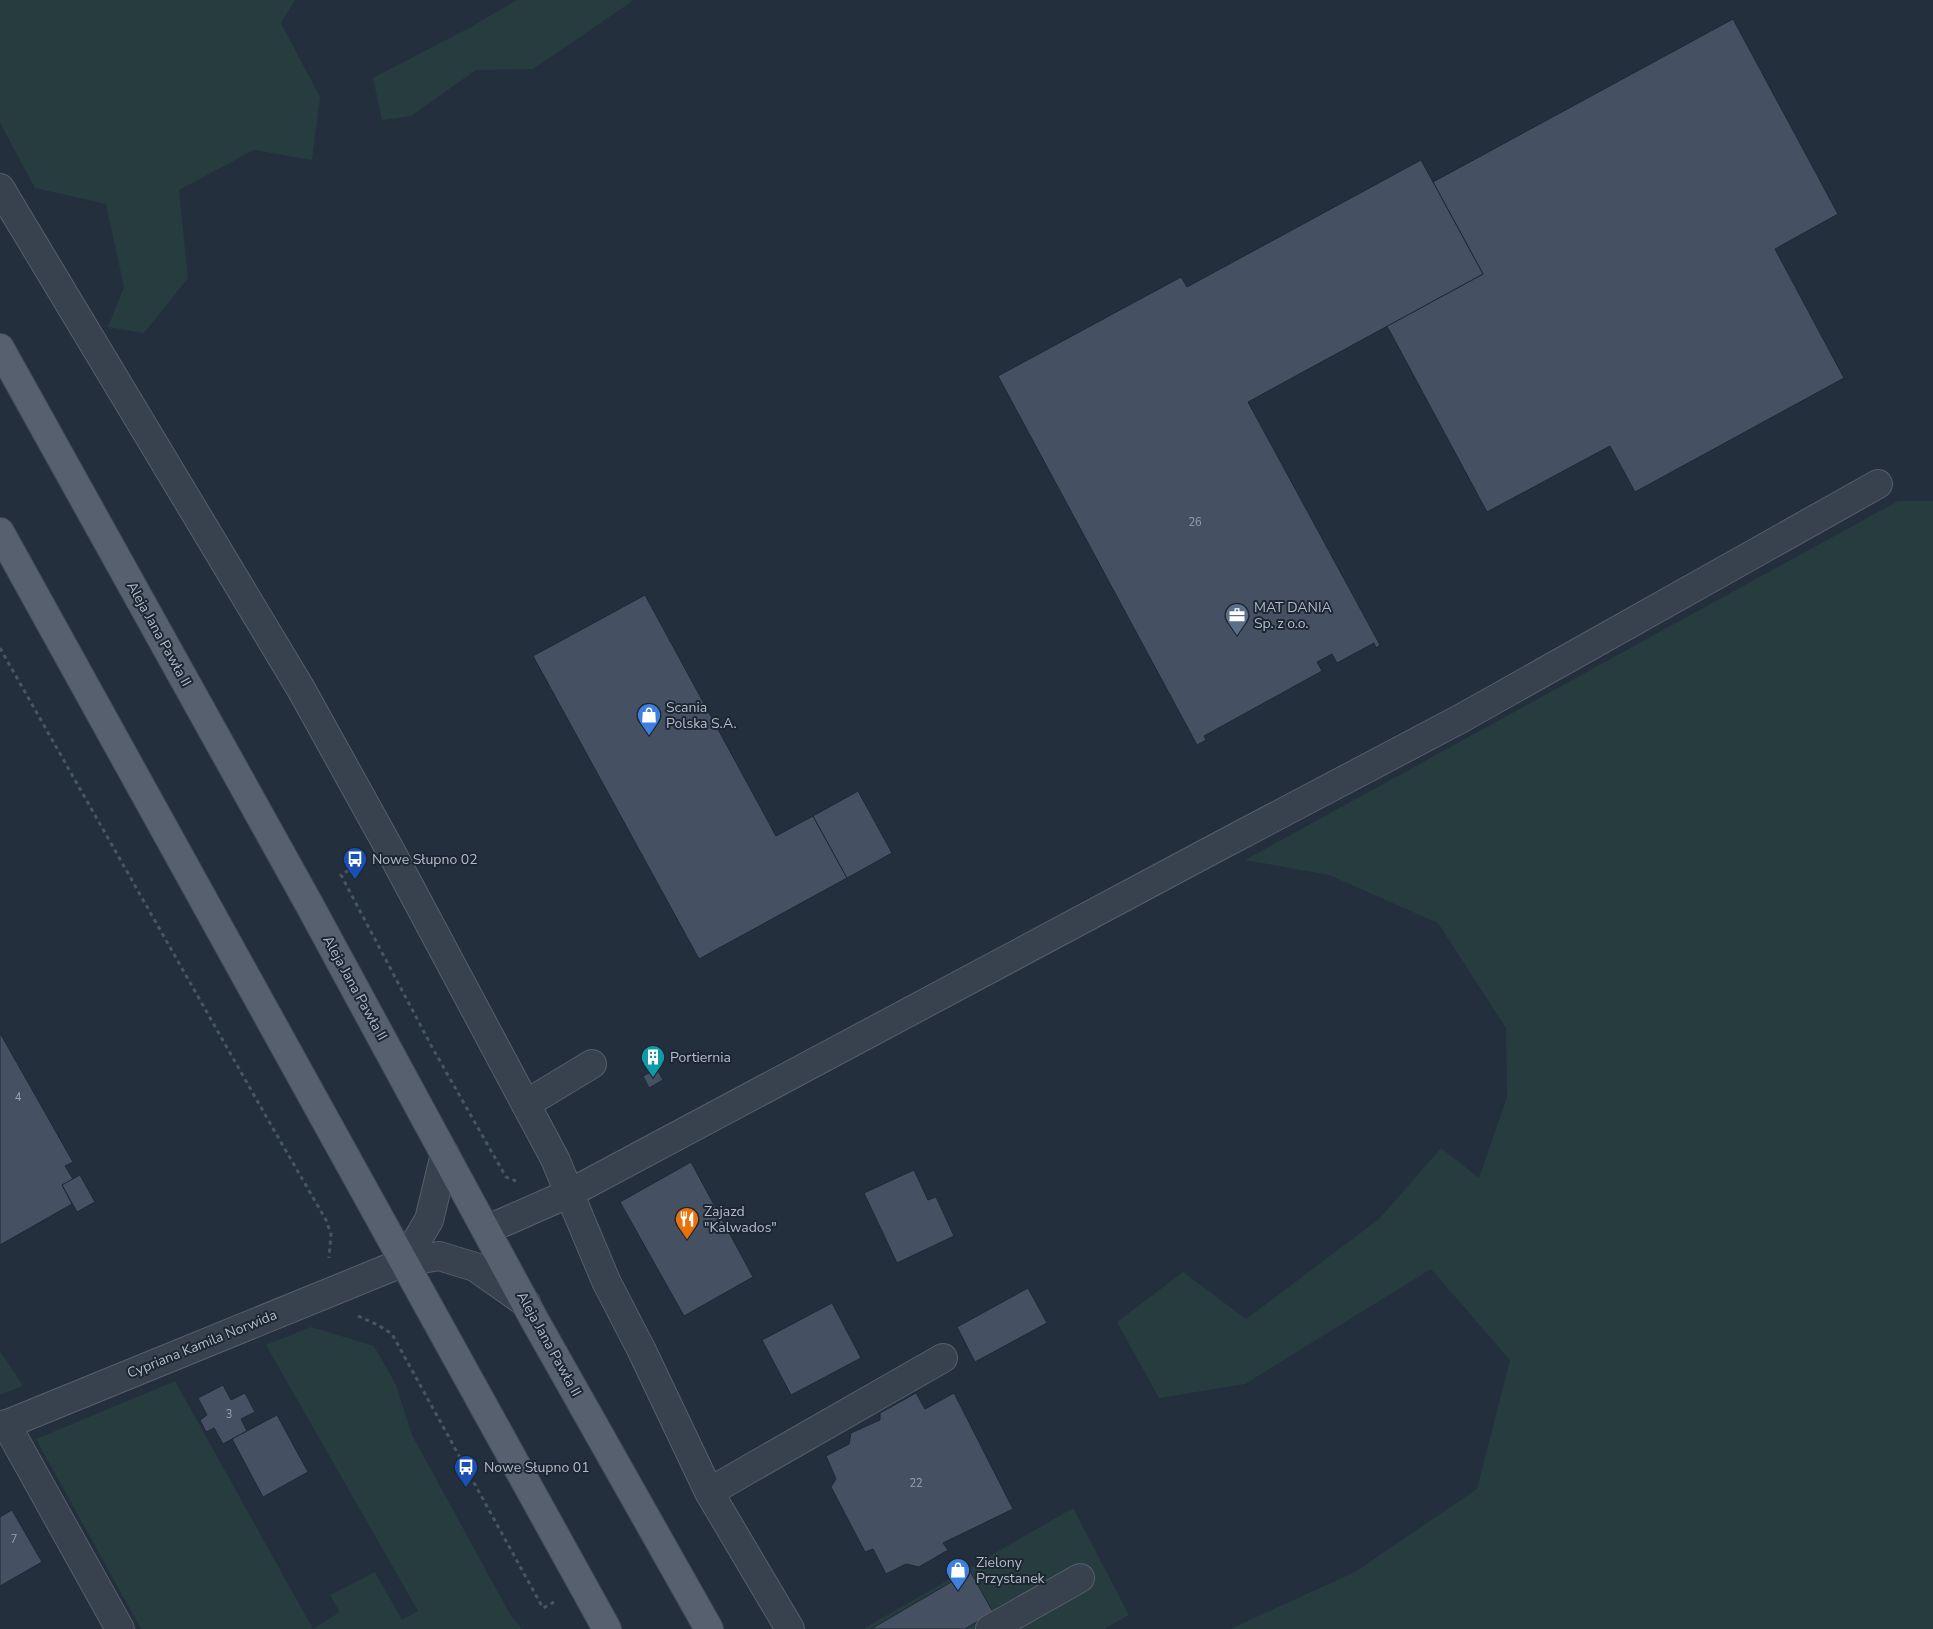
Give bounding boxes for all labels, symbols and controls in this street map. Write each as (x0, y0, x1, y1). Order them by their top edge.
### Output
house number: 26 (1188, 515, 1202, 530)
street label: Aleja Jana Pawła II (122, 578, 196, 690)
place label: MAT DANIA Sp. z o.o. (1254, 598, 1332, 633)
office icon: MAT DANIA Sp. z o.o. (1224, 602, 1250, 636)
place label: Scania Polska S.A. (666, 698, 737, 733)
shop icon: Scania Polska S.A. (636, 702, 662, 736)
bus stop icon: Nowe Słupno 02 (342, 846, 368, 880)
place label: Nowe Słupno 02 (372, 850, 478, 869)
street label: Aleja Jana Pawła II (318, 932, 392, 1044)
building icon: Portiernia (640, 1044, 666, 1078)
place label: Portiernia (670, 1048, 731, 1067)
house number: 4 (15, 1090, 22, 1105)
place label: Zajazd "Kalwados" (704, 1202, 777, 1237)
restaurant icon: Zajazd "Kalwados" (674, 1206, 700, 1240)
street label: Aleja Jana Pawła II (512, 1288, 586, 1400)
street label: Cypriana Kamila Norwida (124, 1305, 280, 1383)
house number: 3 (226, 1407, 232, 1422)
bus stop icon: Nowe Słupno 01 (453, 1454, 479, 1488)
place label: Nowe Słupno 01 (484, 1458, 590, 1477)
house number: 22 (909, 1476, 923, 1491)
house number: 7 (11, 1532, 17, 1547)
place label: Zielony Przystanek (976, 1553, 1046, 1588)
shop icon: Zielony Przystanek (945, 1557, 971, 1591)

